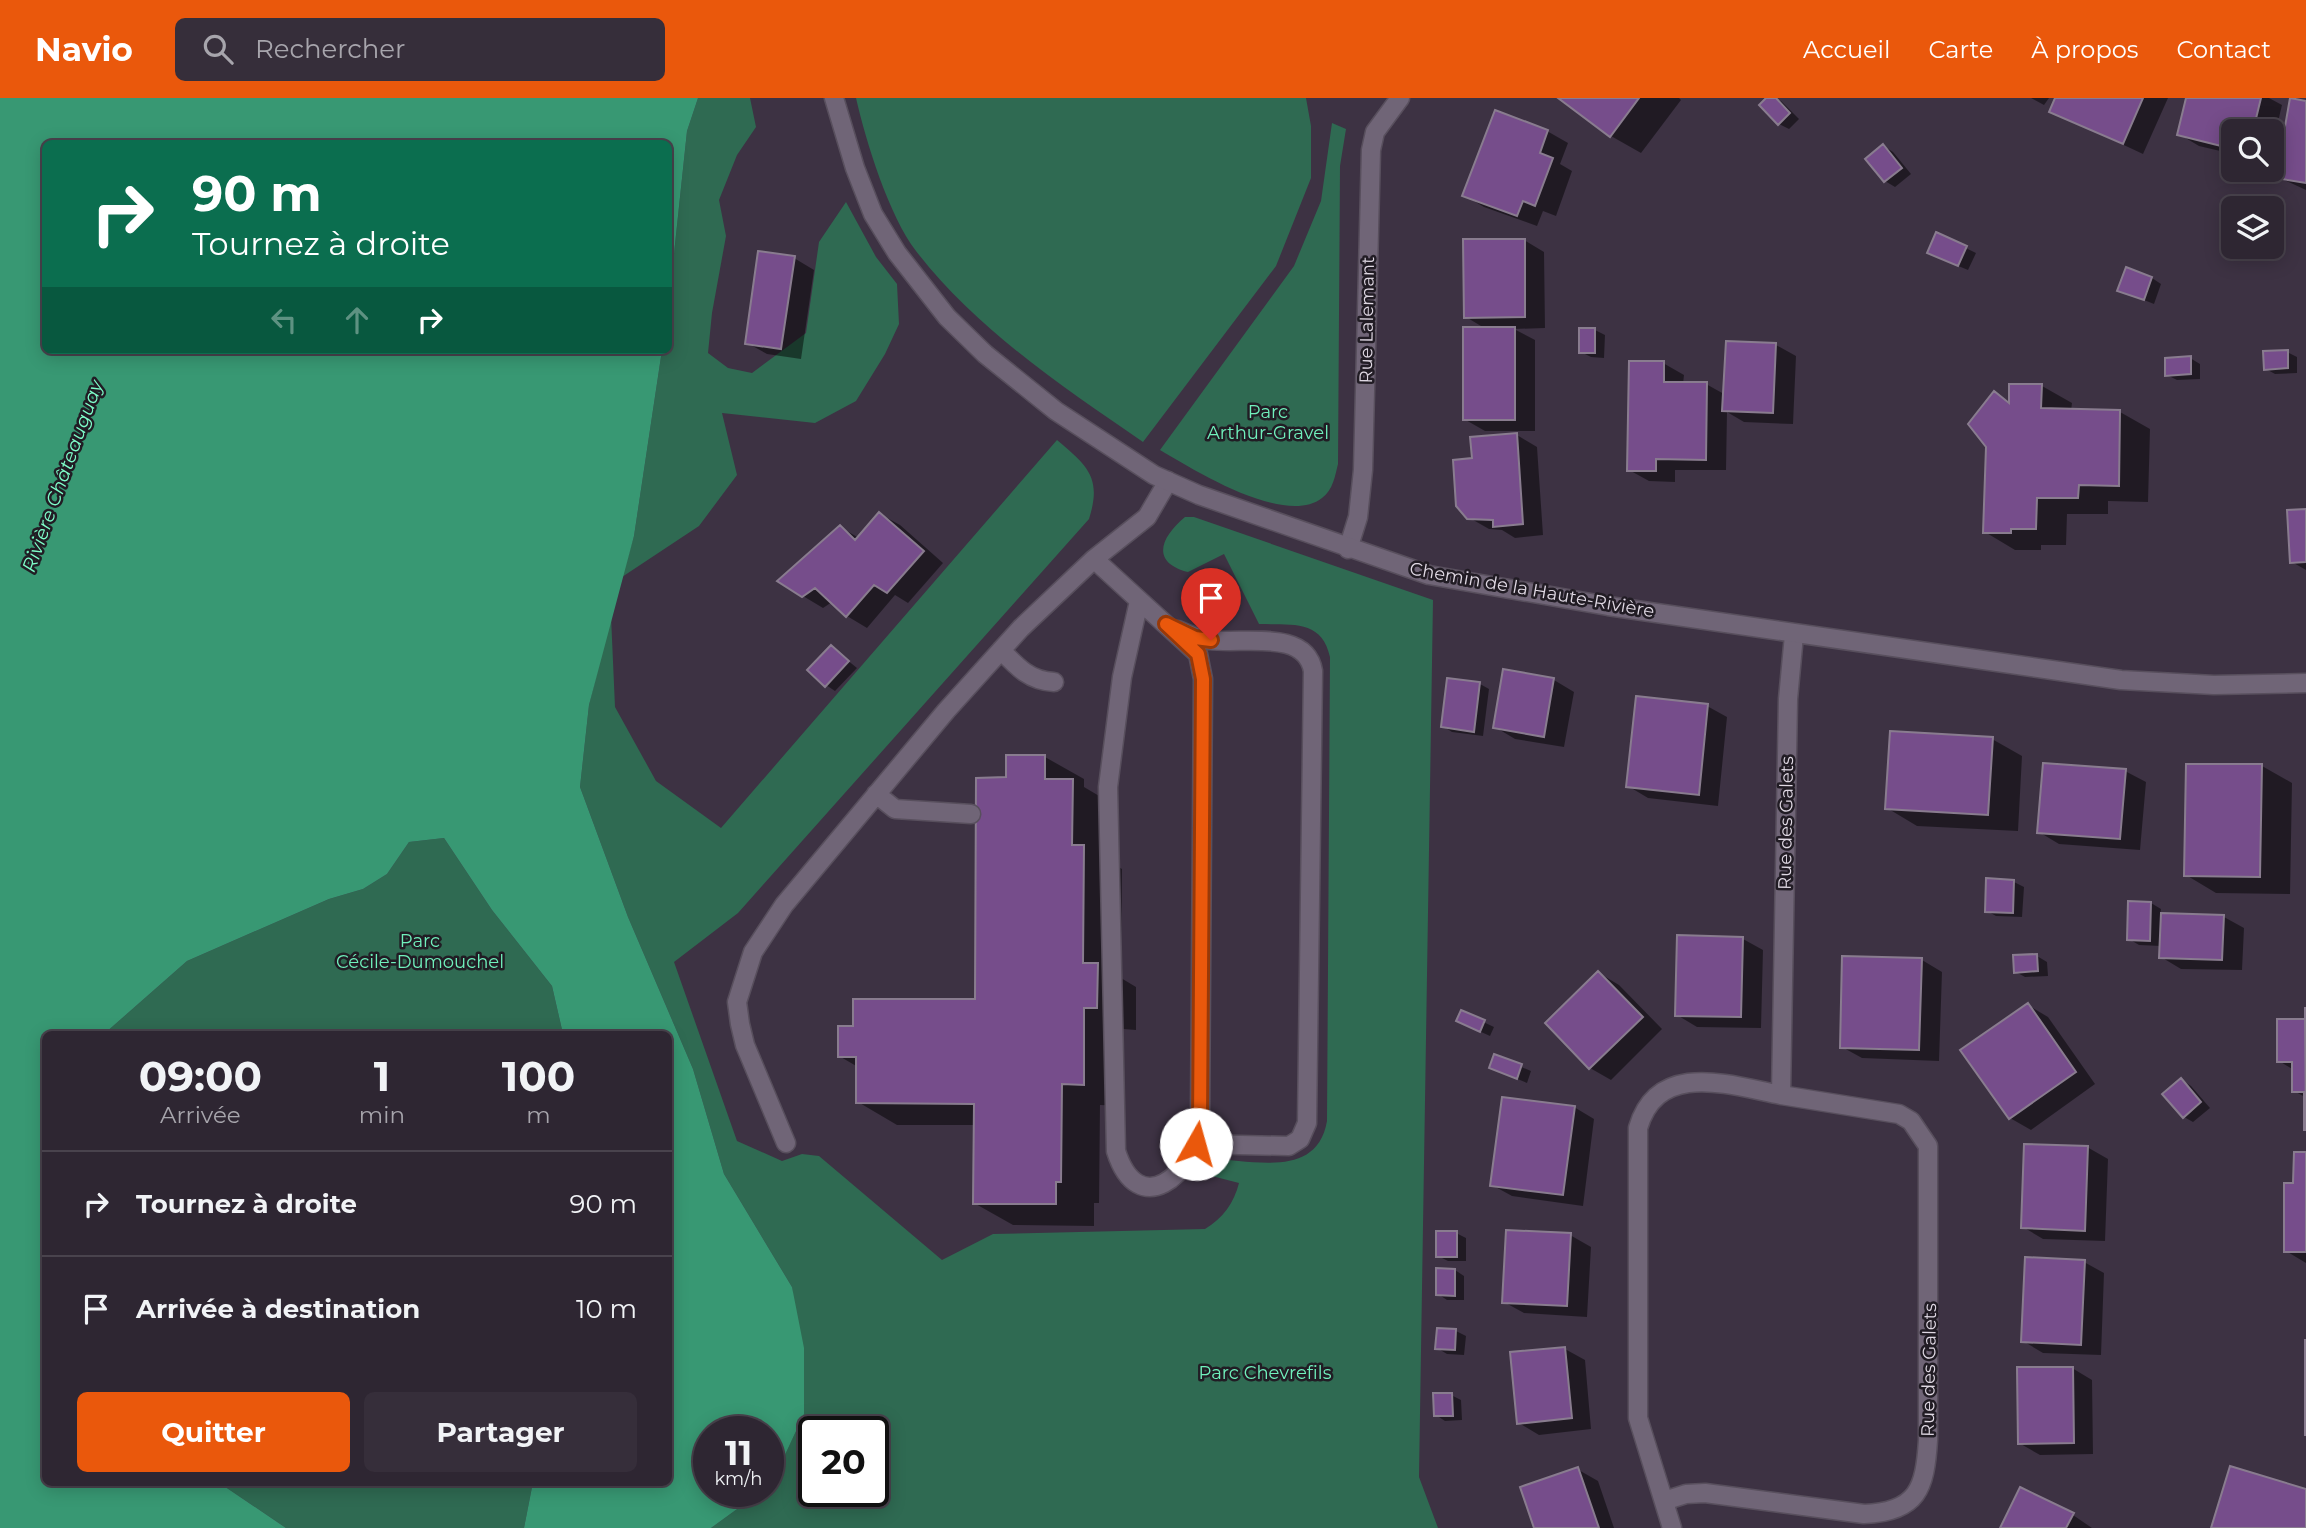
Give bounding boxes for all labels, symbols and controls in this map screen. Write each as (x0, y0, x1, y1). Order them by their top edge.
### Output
search box (175, 18, 665, 81)
text: Navio (35, 29, 133, 69)
icon: search (199, 30, 237, 68)
text: Rechercher (255, 33, 405, 65)
text: Accueil (1803, 35, 1890, 64)
text: Carte (1928, 35, 1993, 64)
text: À propos (2031, 35, 2138, 64)
text: Contact (2176, 35, 2271, 64)
map controls (2221, 119, 2284, 259)
button: search (2221, 119, 2284, 182)
text: 90 m (192, 164, 322, 223)
icon: right (77, 168, 168, 259)
button: layers (2221, 196, 2284, 259)
text: Tournez à droite (192, 224, 450, 263)
street label: Rue Lalemant (1355, 256, 1379, 384)
icon: left (265, 301, 303, 339)
icon: ahead (338, 301, 376, 339)
icon: right (411, 301, 449, 339)
water label: Rivière Châteauguay (17, 376, 108, 575)
park label: Parc Arthur-Gravel (1207, 401, 1329, 444)
street label: Chemin de la Haute-Rivière (1408, 558, 1656, 622)
pin (1181, 568, 1241, 640)
icon: arrive (1192, 579, 1230, 617)
street label: Rue des Galets (1774, 756, 1798, 890)
park label: Parc Cécile-Dumouchel (336, 930, 504, 973)
text: 09:00 (139, 1050, 262, 1102)
text: 1 (374, 1050, 390, 1102)
text: 100 (502, 1050, 575, 1102)
text: Arrivée (160, 1101, 241, 1129)
text: min (359, 1101, 405, 1129)
text: m (526, 1101, 551, 1129)
position arrow (1159, 1107, 1233, 1181)
icon: right (77, 1185, 115, 1223)
text: Tournez à droite (136, 1188, 357, 1220)
text: 90 m (570, 1188, 637, 1220)
icon: arrive (77, 1290, 115, 1328)
text: Arrivée à destination (136, 1293, 420, 1325)
text: 10 m (576, 1293, 637, 1325)
street label: Rue des Galets (1917, 1303, 1941, 1437)
park label: Parc Chevrefils (1199, 1362, 1332, 1384)
button: Quitter (77, 1392, 350, 1472)
button: Partager (364, 1392, 637, 1472)
speed limit sign: 20 (798, 1416, 889, 1507)
text: 11 (725, 1431, 752, 1474)
text: km/h (714, 1468, 763, 1490)

